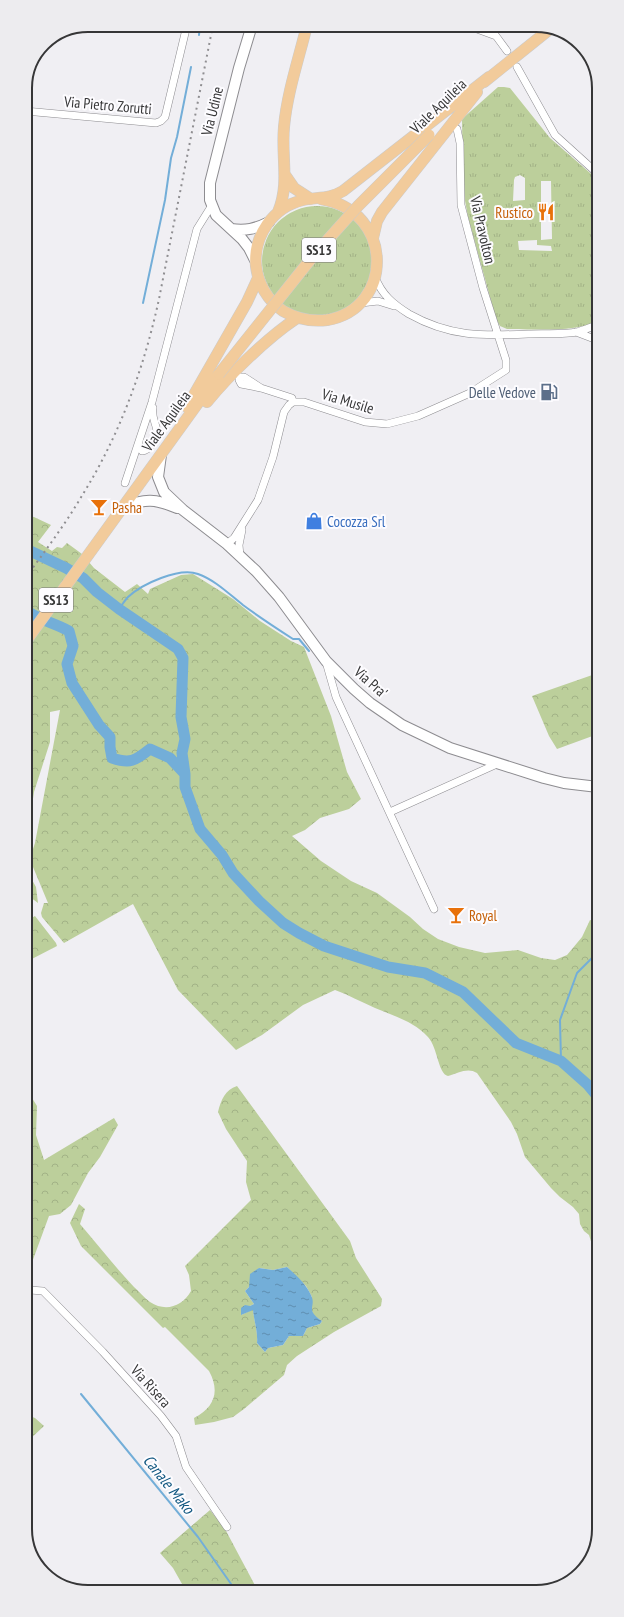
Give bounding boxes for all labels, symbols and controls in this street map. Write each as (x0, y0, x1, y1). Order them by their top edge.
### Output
street label: Viale Aquileia (405, 75, 470, 138)
street label: Via Udine (197, 85, 227, 138)
street label: Via Pietro Zorutti (62, 92, 153, 118)
street label: Via Pravolton (466, 193, 500, 266)
restaurant icon: Rustico (536, 202, 556, 222)
place label: Rustico (495, 203, 533, 222)
road number: SS13 (302, 238, 336, 262)
fuel station icon: Delle Vedove (539, 382, 559, 402)
place label: Delle Vedove (469, 383, 536, 402)
street label: Via Musile (319, 384, 376, 418)
street label: Viale Aquileia (137, 387, 194, 456)
bar icon: Pasha (89, 497, 109, 517)
place label: Pasha (112, 498, 142, 517)
shop icon: Cocozza Srl (304, 511, 324, 531)
place label: Cocozza Srl (327, 512, 386, 531)
road number: SS13 (39, 588, 73, 612)
street label: Via Pra' (350, 662, 392, 702)
bar icon: Royal (446, 905, 466, 925)
place label: Royal (469, 906, 498, 925)
street label: Via Risera (126, 1360, 175, 1411)
water label: Canale Mako (139, 1450, 200, 1518)

